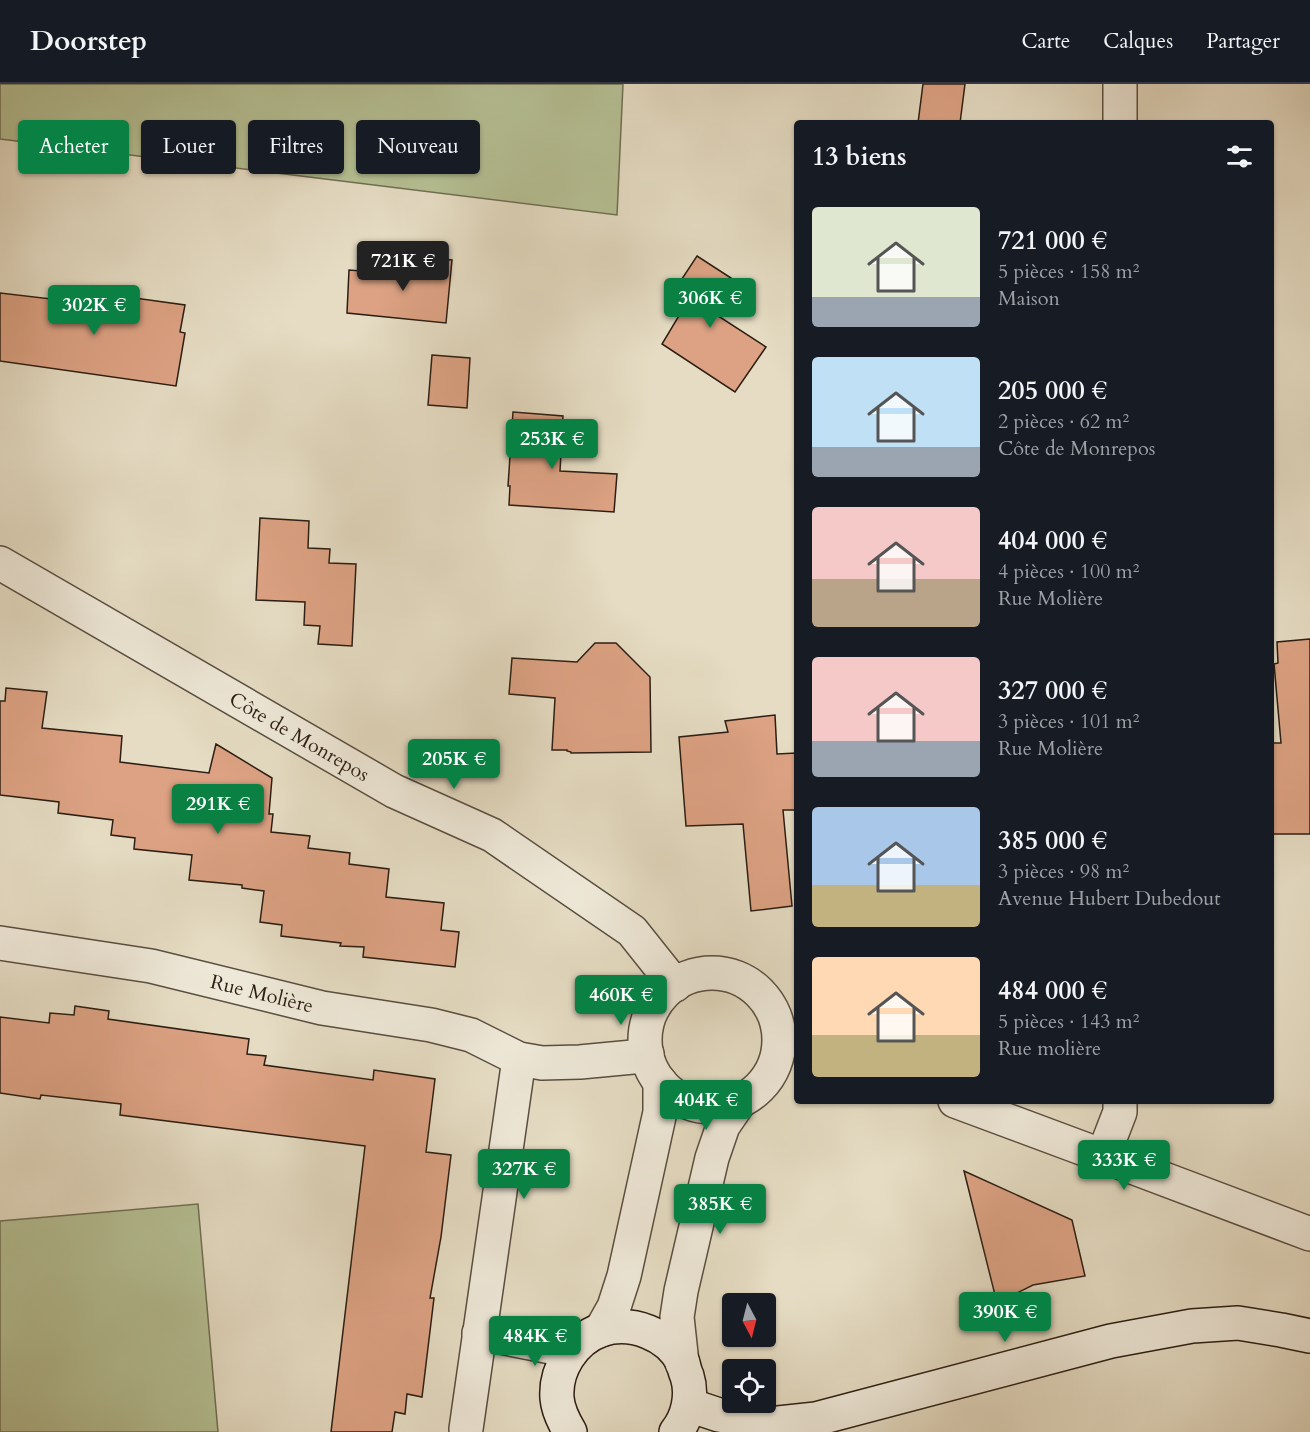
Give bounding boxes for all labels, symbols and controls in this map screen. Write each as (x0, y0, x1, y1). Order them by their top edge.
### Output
text: Doorstep (30, 22, 147, 60)
text: Carte (1021, 27, 1070, 56)
text: Calques (1103, 27, 1173, 56)
text: Partager (1206, 27, 1280, 56)
chip: Acheter (18, 120, 129, 174)
chip: Louer (141, 120, 236, 174)
chip: Filtres (248, 120, 344, 174)
chip: Nouveau (356, 120, 480, 174)
text: 13 biens (812, 139, 907, 174)
icon: filters (1223, 140, 1256, 173)
text: 721 000 € (998, 223, 1107, 258)
icon: home (860, 231, 932, 303)
pin: 721K € (354, 241, 452, 292)
text: 721K € (371, 247, 435, 274)
text: 5 pièces · 158 m² (998, 258, 1139, 285)
pin: 306K € (661, 278, 759, 329)
text: 306K € (678, 284, 742, 311)
pin: 302K € (45, 285, 143, 336)
text: Maison (998, 285, 1060, 312)
text: 302K € (62, 291, 126, 318)
text: 205 000 € (998, 373, 1107, 408)
icon: home (860, 381, 932, 453)
text: 2 pièces · 62 m² (998, 408, 1129, 435)
pin: 253K € (503, 419, 601, 470)
text: 253K € (520, 425, 584, 452)
text: Côte de Monrepos (998, 435, 1156, 462)
text: 404 000 € (998, 523, 1107, 558)
icon: home (860, 531, 932, 603)
text: 4 pièces · 100 m² (998, 558, 1139, 585)
text: Rue Molière (998, 585, 1103, 612)
text: 327 000 € (998, 673, 1107, 708)
icon: home (860, 681, 932, 753)
street label: Côte de Monrepos (224, 686, 374, 788)
text: 3 pièces · 101 m² (998, 708, 1139, 735)
text: Rue Molière (998, 735, 1103, 762)
pin: 205K € (405, 739, 503, 790)
text: 205K € (422, 745, 486, 772)
pin: 291K € (169, 784, 267, 835)
text: 291K € (186, 790, 250, 817)
text: 385 000 € (998, 823, 1107, 858)
icon: home (860, 831, 932, 903)
text: 3 pièces · 98 m² (998, 858, 1129, 885)
text: Avenue Hubert Dubedout (998, 885, 1221, 912)
street label: Rue Molière (208, 968, 316, 1019)
text: 484 000 € (998, 973, 1107, 1008)
pin: 460K € (572, 975, 670, 1026)
text: 460K € (589, 981, 653, 1008)
icon: home (860, 981, 932, 1053)
text: 5 pièces · 143 m² (998, 1008, 1139, 1035)
text: Rue molière (998, 1035, 1101, 1062)
pin: 404K € (657, 1080, 755, 1131)
text: 404K € (674, 1086, 738, 1113)
pin: 333K € (1075, 1140, 1173, 1191)
text: 333K € (1092, 1146, 1156, 1173)
pin: 327K € (475, 1149, 573, 1200)
text: 327K € (492, 1155, 556, 1182)
pin: 385K € (671, 1184, 769, 1235)
text: 385K € (688, 1190, 752, 1217)
pin: 390K € (956, 1292, 1054, 1343)
north arrow (722, 1293, 776, 1347)
map controls (722, 1293, 776, 1413)
text: 390K € (973, 1298, 1037, 1325)
pin: 484K € (486, 1316, 584, 1367)
text: 484K € (503, 1322, 567, 1349)
button: locate (722, 1359, 776, 1413)

